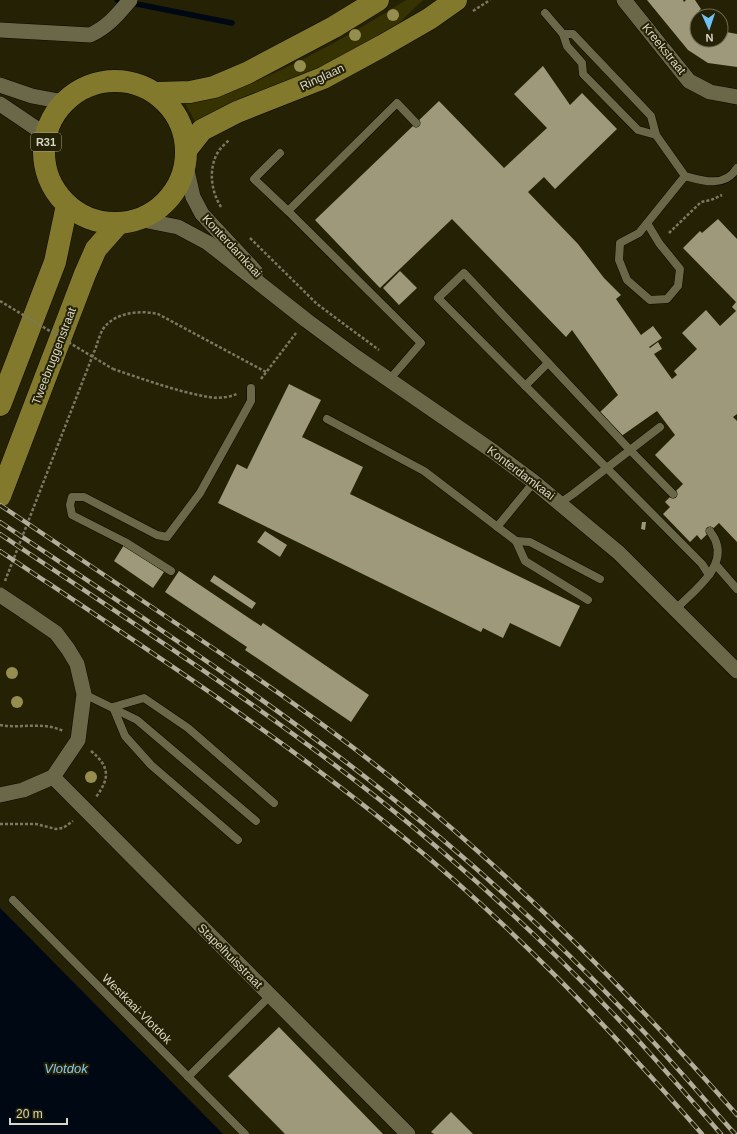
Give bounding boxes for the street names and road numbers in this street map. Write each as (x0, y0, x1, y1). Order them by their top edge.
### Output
street label: Kreekstraat (639, 21, 689, 78)
street label: Ringlaan (298, 61, 346, 93)
road number: R31 (31, 133, 61, 151)
street label: Konterdamkaai (199, 212, 265, 280)
street label: Tweebruggenstraat (29, 305, 79, 406)
street label: Konterdamkaai (485, 443, 557, 503)
street label: Stapelhuisstraat (195, 921, 266, 992)
street label: Westkaai-Vlotdok (99, 971, 176, 1048)

